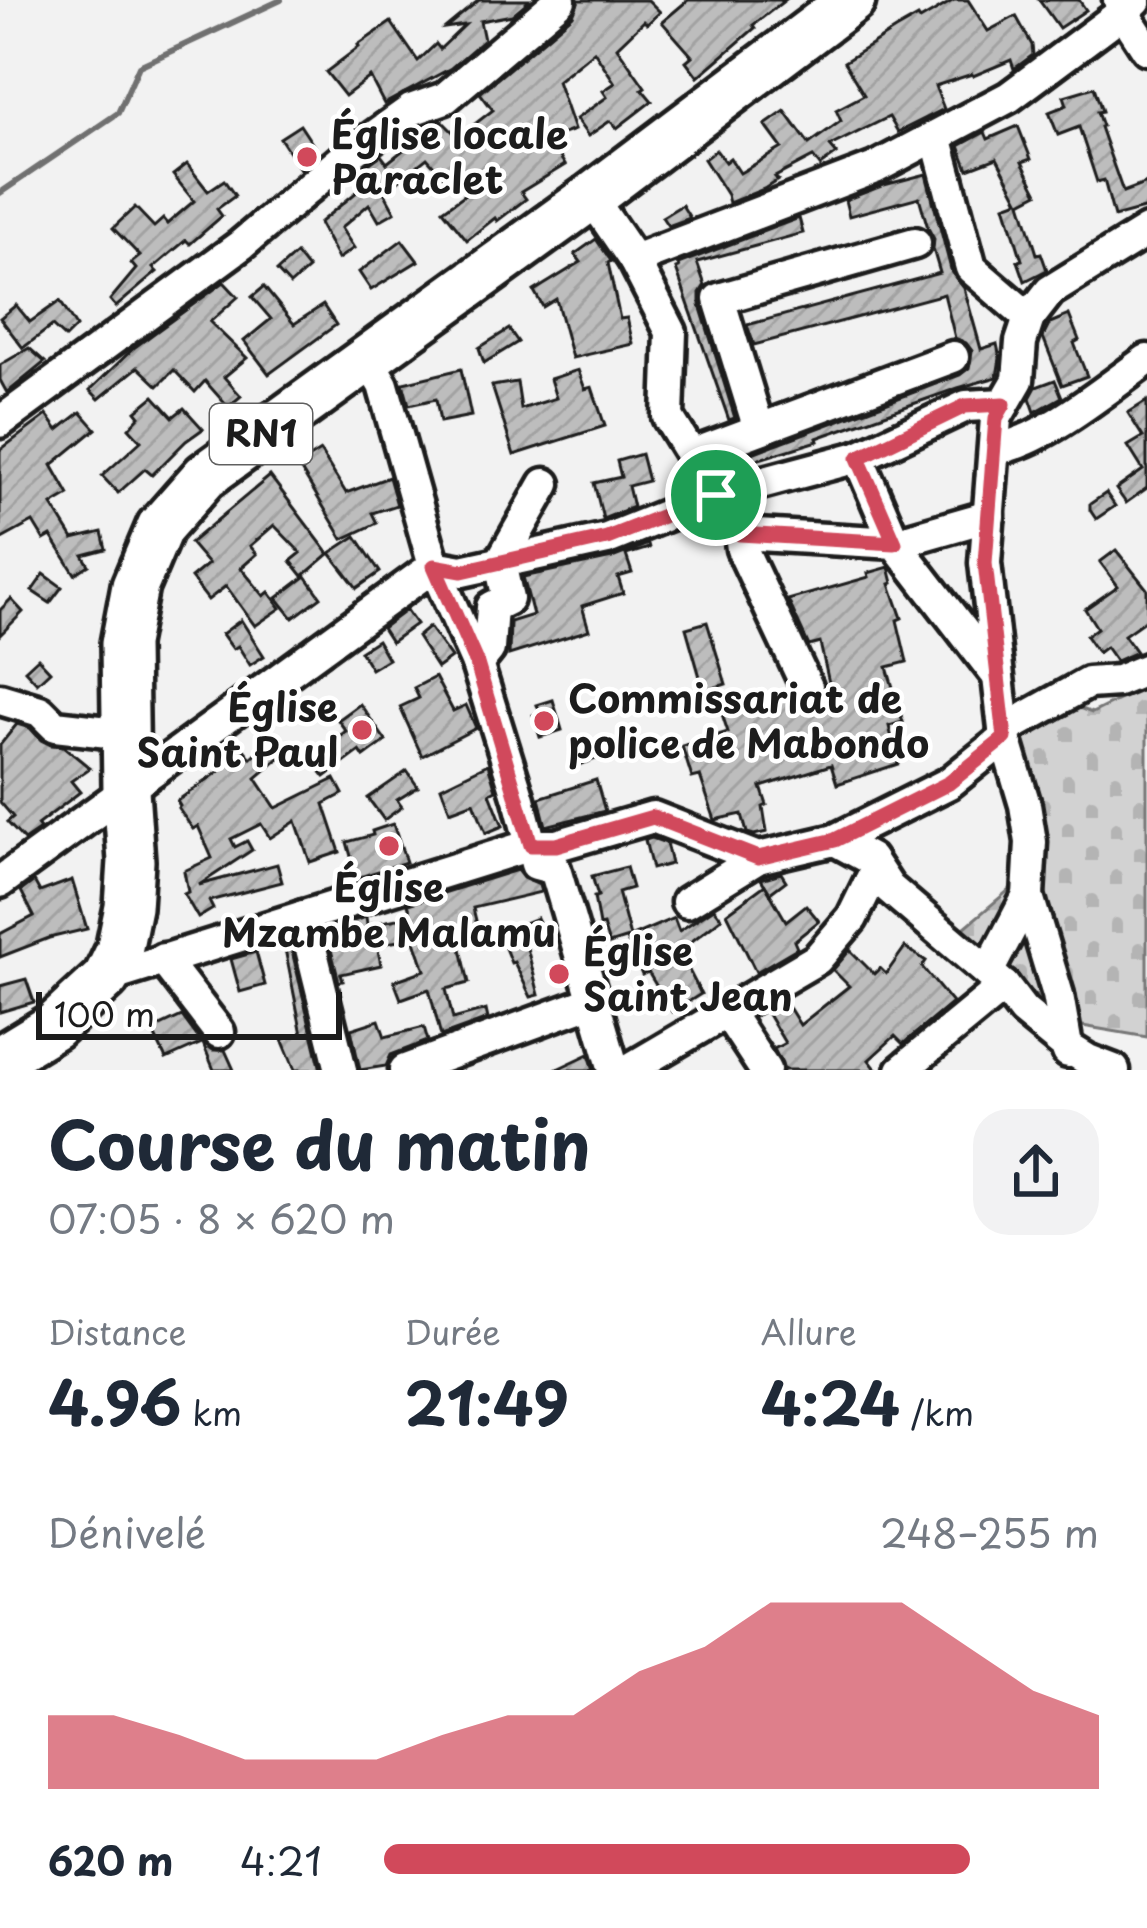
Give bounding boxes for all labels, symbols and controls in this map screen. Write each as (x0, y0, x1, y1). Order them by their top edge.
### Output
place label: Église locale Paraclet (331, 103, 568, 207)
marker: Église locale Paraclet (294, 144, 320, 170)
road number: RN1 (210, 404, 312, 464)
pin (665, 444, 767, 546)
icon: arrive (683, 462, 749, 528)
place label: Commissariat de police de Mabondo (568, 667, 929, 771)
place label: Église Saint Paul (137, 676, 338, 780)
marker: Commissariat de police de Mabondo (531, 708, 557, 734)
marker: Église Saint Paul (349, 717, 375, 743)
marker: Église Mzambe Malamu (376, 833, 402, 859)
place label: Église Mzambe Malamu (222, 856, 556, 960)
place label: Église Saint Jean (583, 920, 793, 1024)
marker: Église Saint Jean (546, 961, 572, 987)
scale bar (36, 986, 342, 1039)
text: 100 m (54, 988, 155, 1038)
text: Course du matin (48, 1093, 591, 1192)
button: share (973, 1109, 1099, 1235)
text: 07:05 · 8 × 620 m (48, 1188, 395, 1247)
text: Distance (48, 1306, 186, 1356)
text: Durée (404, 1306, 501, 1356)
text: Allure (761, 1306, 857, 1356)
text: 4.96 (48, 1356, 182, 1446)
text: 21:49 (404, 1356, 569, 1446)
text: 4:24 (761, 1356, 900, 1446)
text: km (182, 1387, 242, 1437)
text: /km (900, 1387, 974, 1437)
text: Dénivelé (48, 1502, 206, 1561)
text: 248–255 m (880, 1502, 1099, 1561)
text: 620 m (48, 1830, 173, 1889)
text: 4:21 (240, 1830, 322, 1889)

